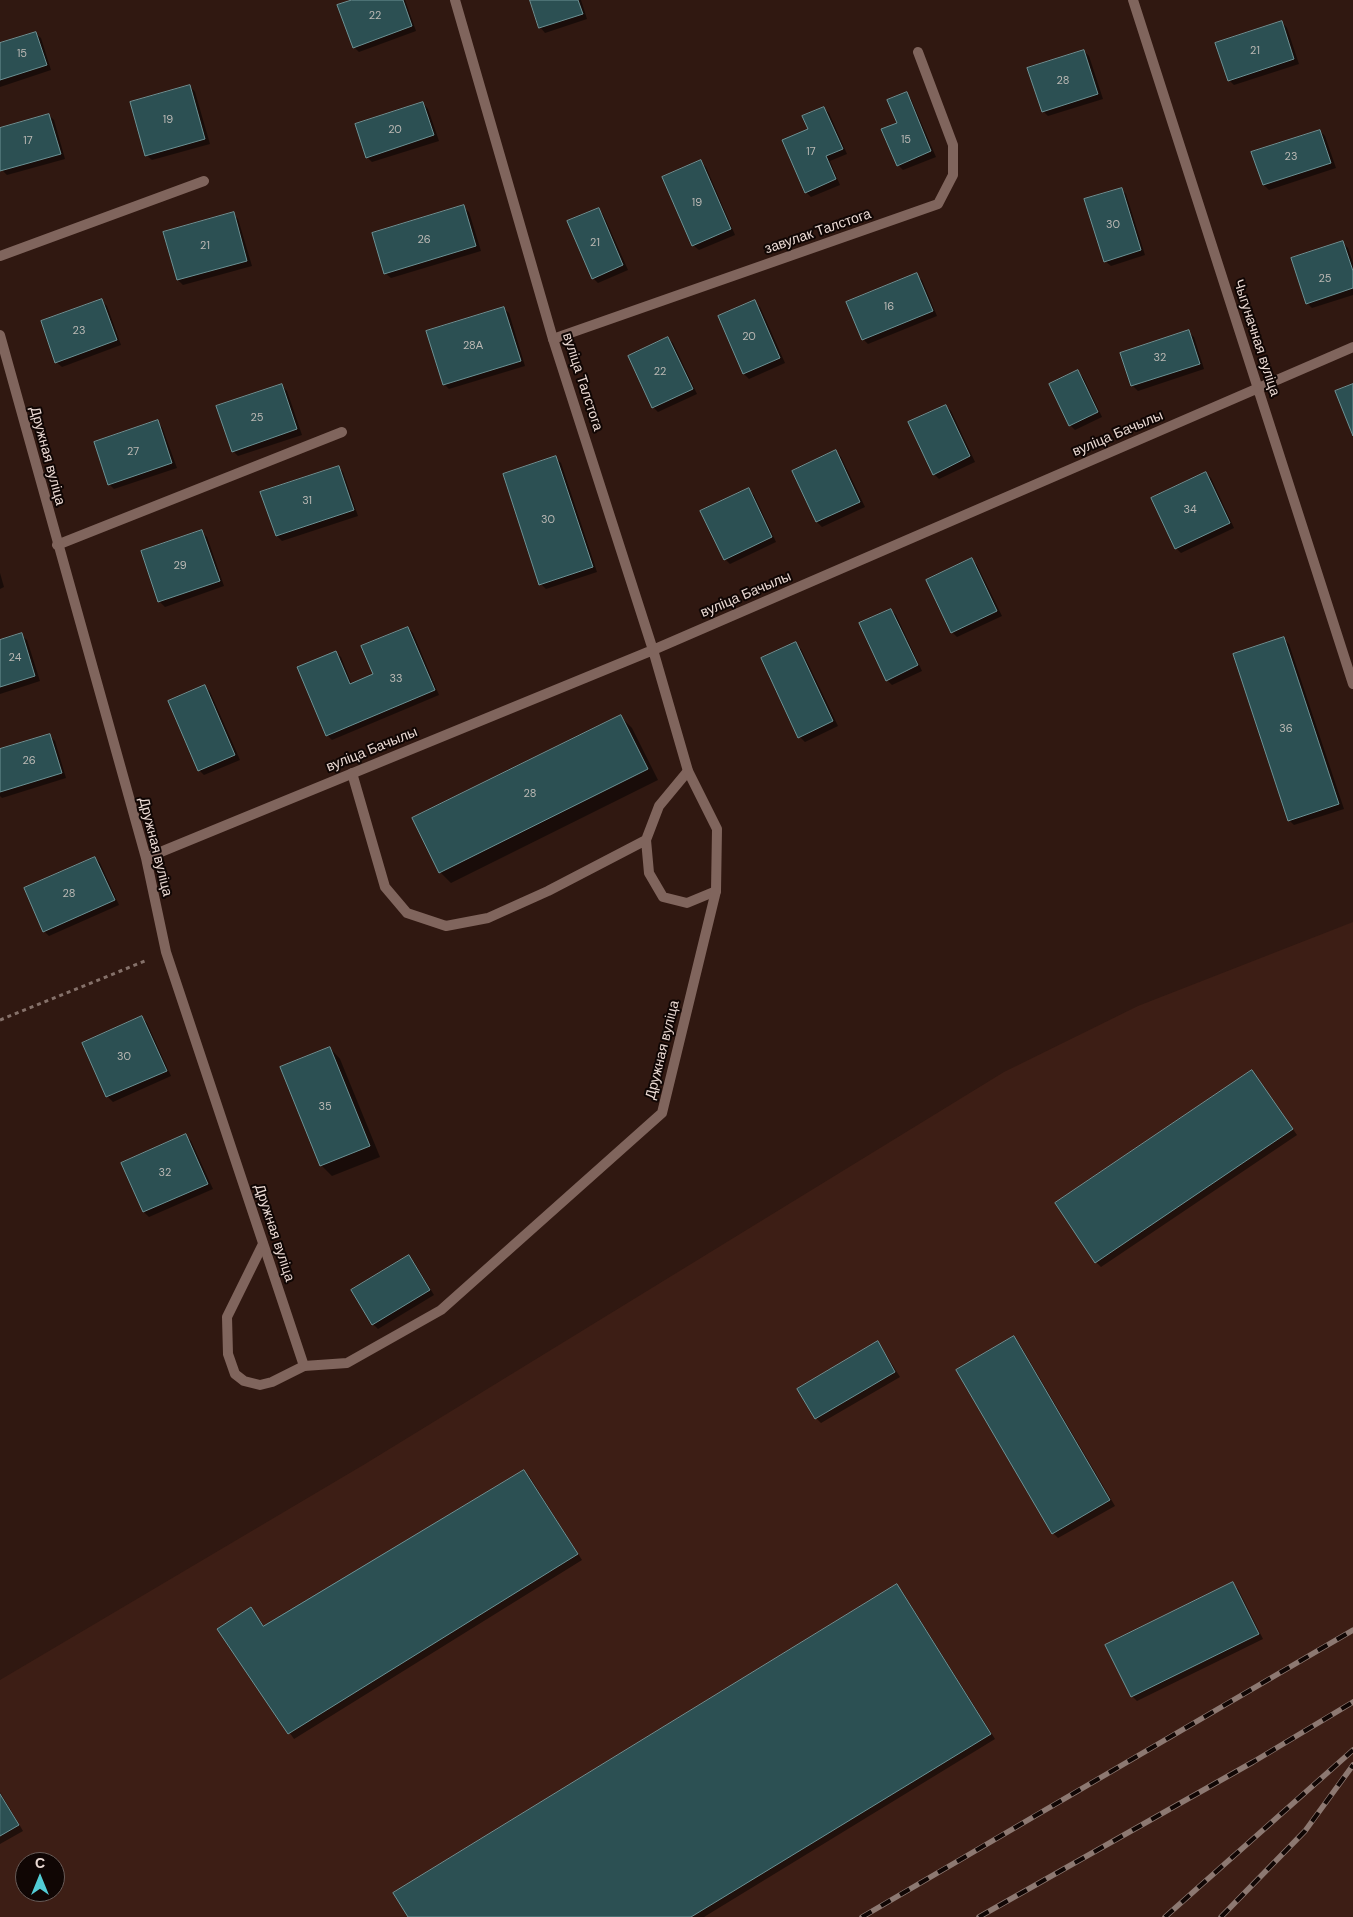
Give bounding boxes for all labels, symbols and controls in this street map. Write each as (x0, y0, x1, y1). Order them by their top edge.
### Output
house number: 22 (369, 9, 381, 23)
house number: 21 (1250, 44, 1260, 58)
house number: 15 (17, 47, 27, 61)
house number: 28 (1057, 74, 1069, 88)
house number: 19 (163, 113, 173, 127)
house number: 20 (388, 123, 402, 137)
house number: 15 (901, 133, 911, 147)
house number: 17 (23, 134, 33, 148)
house number: 17 (806, 145, 816, 159)
house number: 23 (1285, 150, 1297, 164)
house number: 19 (692, 196, 702, 210)
street label: завулак Талстога (763, 206, 873, 258)
house number: 30 (1106, 218, 1120, 232)
house number: 26 (417, 233, 431, 247)
house number: 21 (590, 236, 600, 250)
house number: 21 (200, 239, 210, 253)
house number: 25 (1318, 272, 1332, 286)
street label: Чыгуначная вуліца (1229, 278, 1283, 398)
house number: 16 (884, 300, 894, 314)
house number: 23 (73, 324, 85, 338)
house number: 20 (742, 330, 756, 344)
street label: вуліца Талстога (558, 331, 606, 433)
house number: 28А (463, 339, 483, 353)
house number: 32 (1154, 351, 1166, 365)
house number: 22 (654, 365, 666, 379)
street label: Дружная вуліца (26, 405, 68, 507)
street label: вуліца Бачылы (1070, 407, 1166, 461)
house number: 25 (250, 411, 264, 425)
house number: 27 (127, 445, 139, 459)
house number: 31 (302, 494, 312, 508)
house number: 34 (1183, 503, 1197, 517)
house number: 30 (541, 513, 555, 527)
house number: 29 (173, 559, 187, 573)
street label: вуліца Бачылы (698, 568, 794, 622)
house number: 24 (9, 651, 21, 665)
house number: 33 (389, 672, 403, 686)
house number: 36 (1279, 722, 1293, 736)
street label: вуліца Бачылы (324, 724, 420, 776)
house number: 26 (22, 754, 36, 768)
house number: 28 (524, 787, 536, 801)
street label: Дружная вуліца (135, 796, 175, 898)
house number: 28 (63, 887, 75, 901)
street label: Дружная вуліца (643, 999, 683, 1101)
house number: 30 (117, 1050, 131, 1064)
house number: 35 (318, 1100, 332, 1114)
house number: 32 (159, 1166, 171, 1180)
street label: Дружная вуліца (250, 1182, 298, 1284)
north arrow (15, 1852, 65, 1902)
text: С (35, 1854, 45, 1872)

